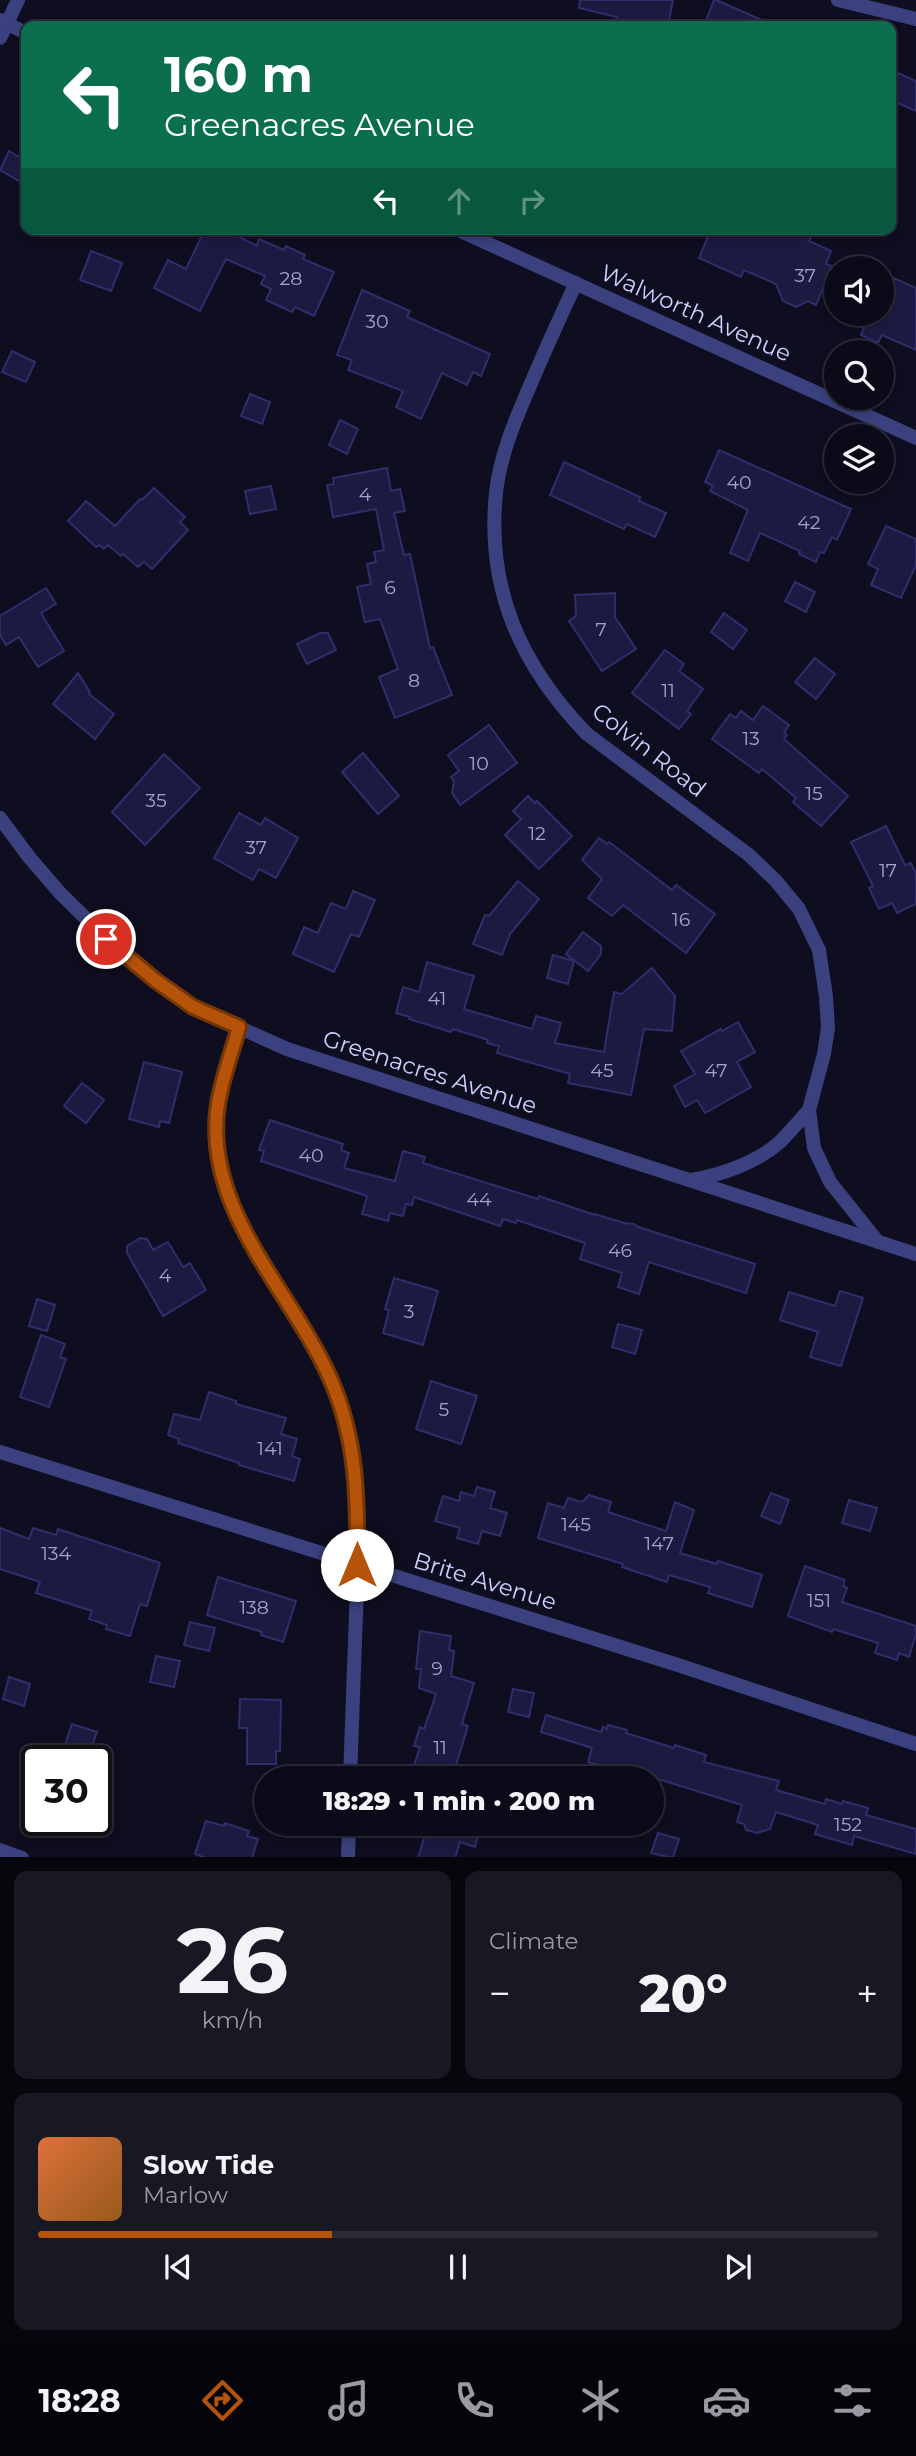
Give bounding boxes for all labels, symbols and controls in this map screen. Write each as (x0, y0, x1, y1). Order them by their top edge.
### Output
text: 160 m (164, 45, 313, 104)
icon: left (49, 49, 140, 140)
text: Greenacres Avenue (164, 105, 475, 144)
icon: left (367, 182, 405, 220)
icon: ahead (440, 182, 478, 220)
icon: right (513, 182, 551, 220)
map controls (824, 256, 894, 494)
button: sound (824, 256, 894, 326)
street label: Walworth Avenue (596, 258, 796, 368)
house number: 37 (794, 264, 816, 287)
house number: 28 (280, 267, 302, 290)
house number: 30 (365, 310, 389, 333)
button: search (824, 340, 894, 410)
button: layers (824, 424, 894, 494)
house number: 40 (726, 471, 752, 494)
house number: 4 (359, 483, 372, 506)
house number: 42 (797, 511, 821, 534)
house number: 6 (384, 576, 396, 599)
house number: 7 (595, 618, 607, 641)
house number: 8 (408, 669, 420, 692)
house number: 11 (661, 679, 675, 702)
street label: Colvin Road (586, 697, 712, 803)
house number: 13 (742, 727, 760, 750)
house number: 10 (469, 752, 489, 775)
house number: 15 (805, 782, 823, 805)
house number: 35 (145, 789, 167, 812)
house number: 12 (528, 822, 546, 845)
house number: 37 (245, 836, 267, 859)
house number: 17 (879, 859, 897, 882)
house number: 16 (672, 908, 690, 931)
pin (76, 909, 136, 969)
icon: arrive (87, 920, 125, 958)
house number: 41 (428, 987, 446, 1010)
street label: Greenacres Avenue (319, 1024, 541, 1120)
house number: 45 (590, 1059, 614, 1082)
house number: 47 (705, 1059, 727, 1082)
house number: 40 (298, 1144, 324, 1167)
house number: 44 (466, 1188, 492, 1211)
house number: 46 (608, 1239, 632, 1262)
house number: 4 (159, 1264, 172, 1287)
house number: 3 (404, 1300, 414, 1323)
house number: 5 (439, 1398, 450, 1421)
house number: 141 (257, 1437, 283, 1460)
house number: 145 (561, 1513, 591, 1536)
position arrow (320, 1528, 394, 1602)
house number: 147 (644, 1532, 674, 1555)
house number: 134 (41, 1542, 72, 1565)
street label: Brite Avenue (410, 1546, 560, 1616)
house number: 151 (807, 1589, 831, 1612)
house number: 138 (239, 1596, 269, 1619)
house number: 9 (431, 1657, 443, 1680)
house number: 11 (433, 1736, 447, 1759)
speed limit sign: 30 (21, 1745, 112, 1836)
text: 18:29 · 1 min · 200 m (323, 1785, 595, 1817)
house number: 152 (834, 1813, 862, 1836)
text: 26 (177, 1905, 288, 2016)
text: Climate (489, 1927, 578, 1955)
text: 20° (639, 1962, 728, 2025)
text: − (489, 1970, 511, 2017)
text: + (856, 1970, 878, 2017)
text: km/h (202, 2006, 263, 2034)
text: Slow Tide (143, 2149, 274, 2181)
text: Marlow (143, 2181, 228, 2209)
icon: previous (159, 2248, 197, 2286)
icon: pause (439, 2248, 477, 2286)
icon: next (719, 2248, 757, 2286)
icon: directions (198, 2376, 247, 2425)
icon: music (324, 2376, 373, 2425)
icon: phone (450, 2376, 499, 2425)
icon: climate (576, 2376, 625, 2425)
icon: car (702, 2376, 751, 2425)
icon: filters (828, 2376, 877, 2425)
text: 18:28 (39, 2381, 121, 2420)

